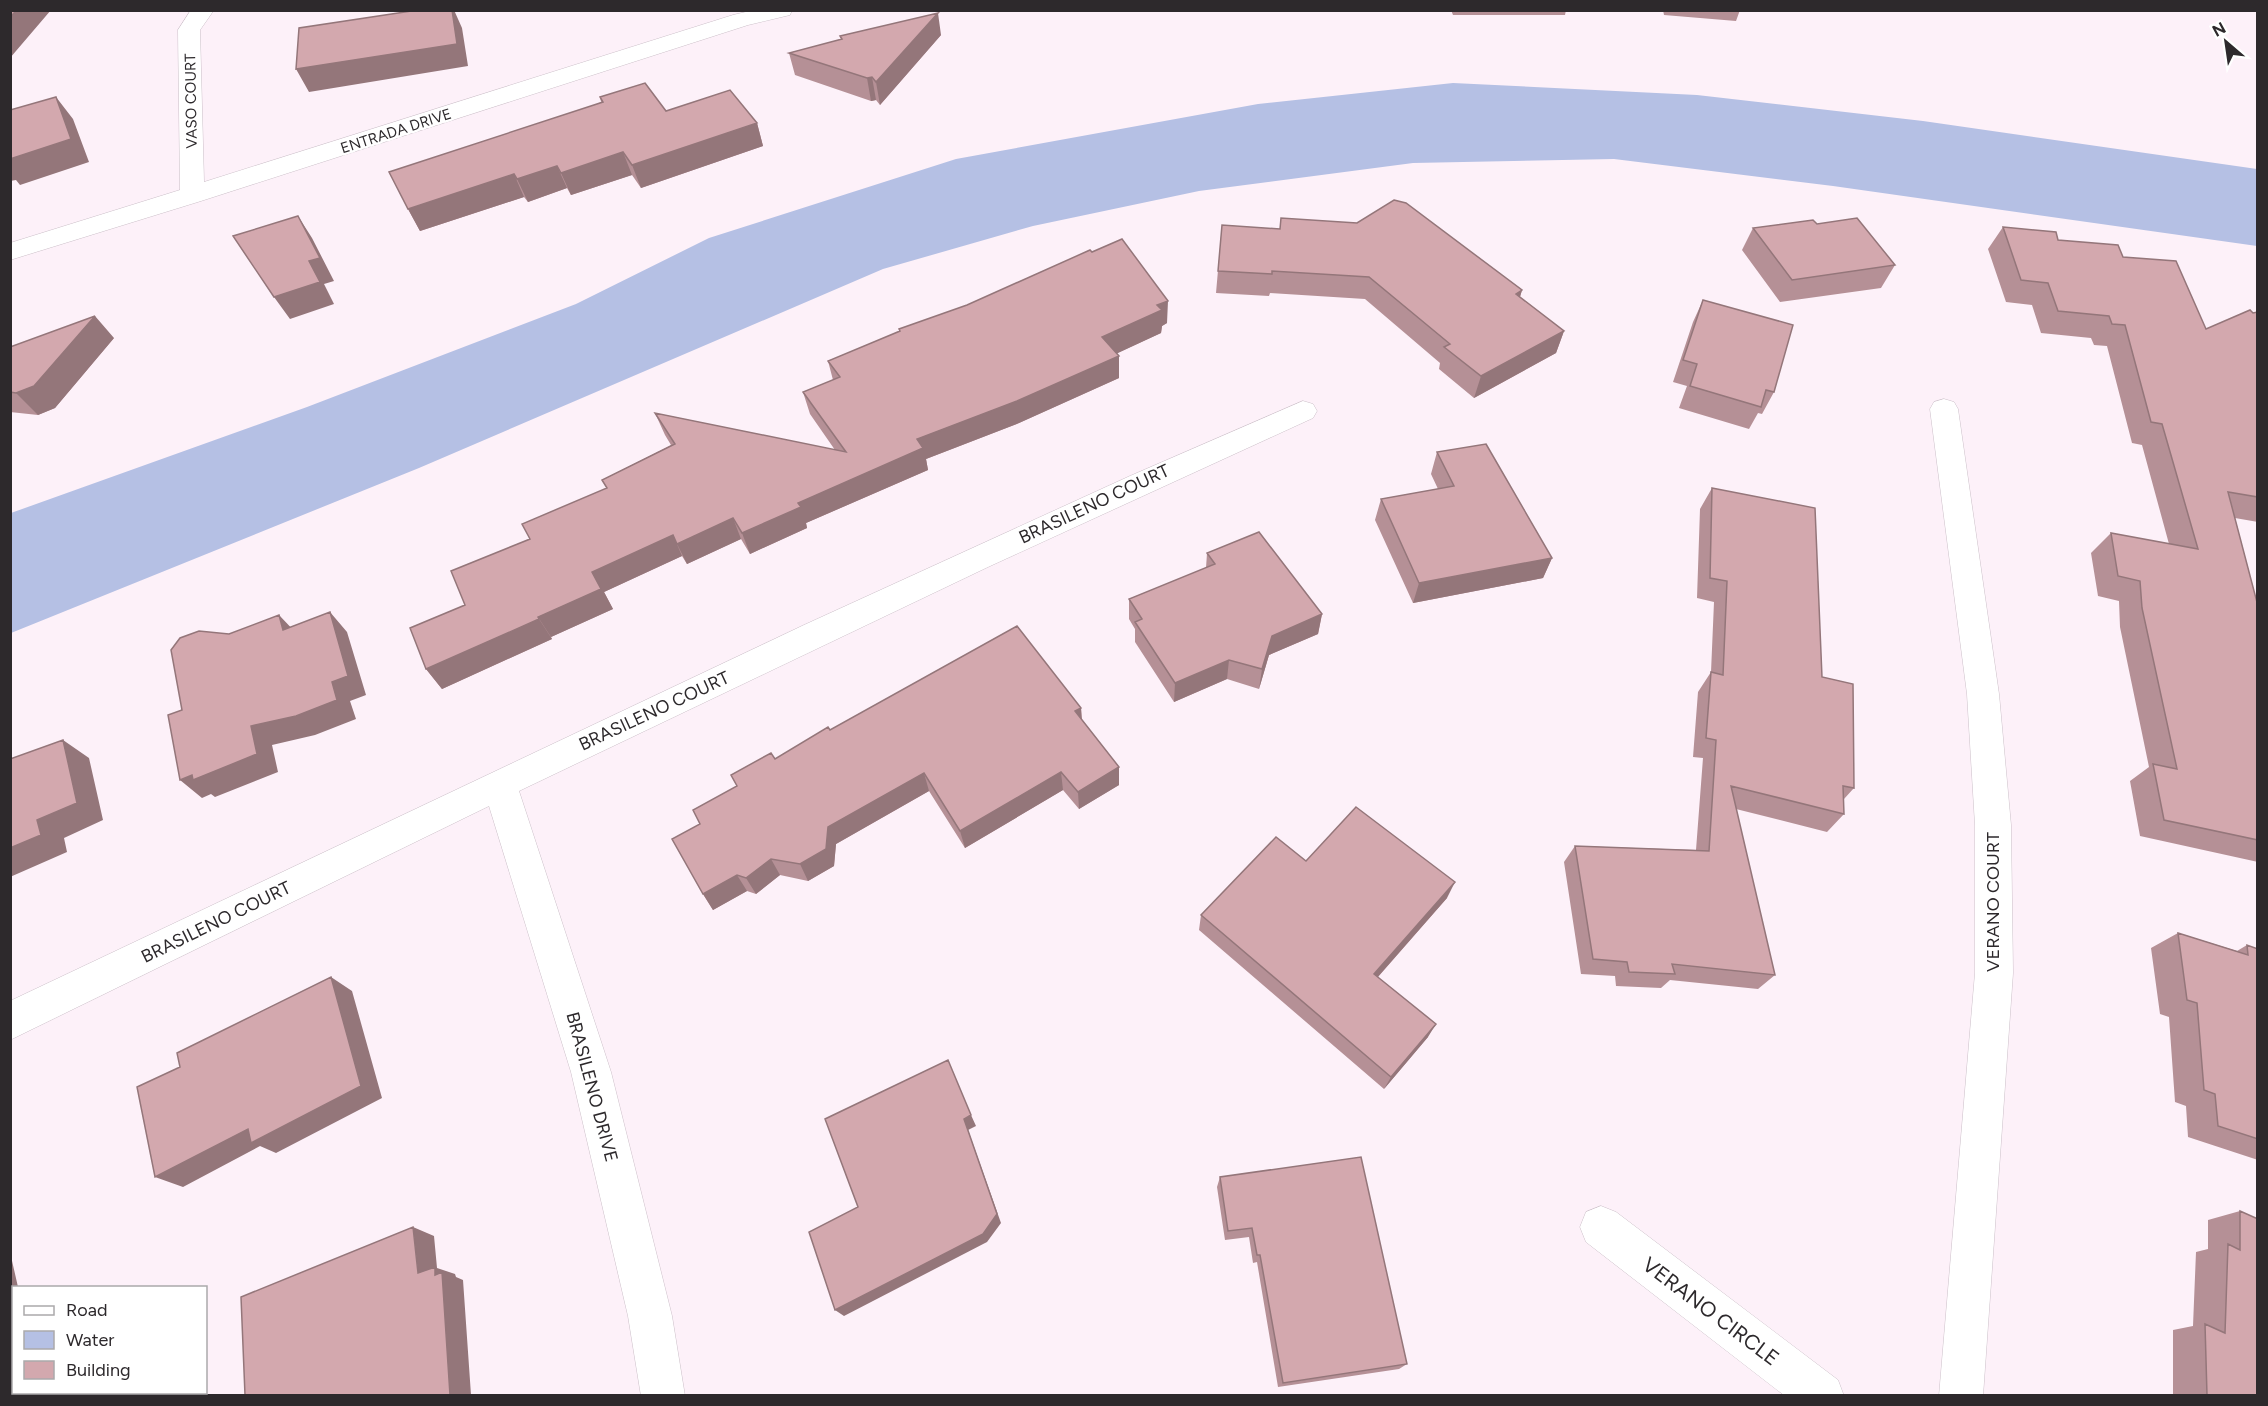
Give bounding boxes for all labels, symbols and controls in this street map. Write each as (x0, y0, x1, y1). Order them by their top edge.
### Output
north arrow (2196, 12, 2256, 72)
text: N (2209, 18, 2229, 41)
street label: VASO COURT (181, 53, 201, 149)
street label: ENTRADA DRIVE (338, 105, 454, 157)
street label: BRASILENO COURT (1015, 459, 1173, 549)
street label: BRASILENO COURT (575, 666, 733, 756)
street label: VERANO COURT (1982, 832, 2004, 972)
street label: BRASILENO COURT (138, 876, 294, 968)
street label: BRASILENO DRIVE (561, 1010, 623, 1164)
street label: VERANO CIRCLE (1638, 1251, 1784, 1371)
legend (12, 1286, 207, 1394)
text: Road (66, 1299, 107, 1321)
text: Water (66, 1329, 114, 1351)
text: Building (66, 1359, 131, 1381)

